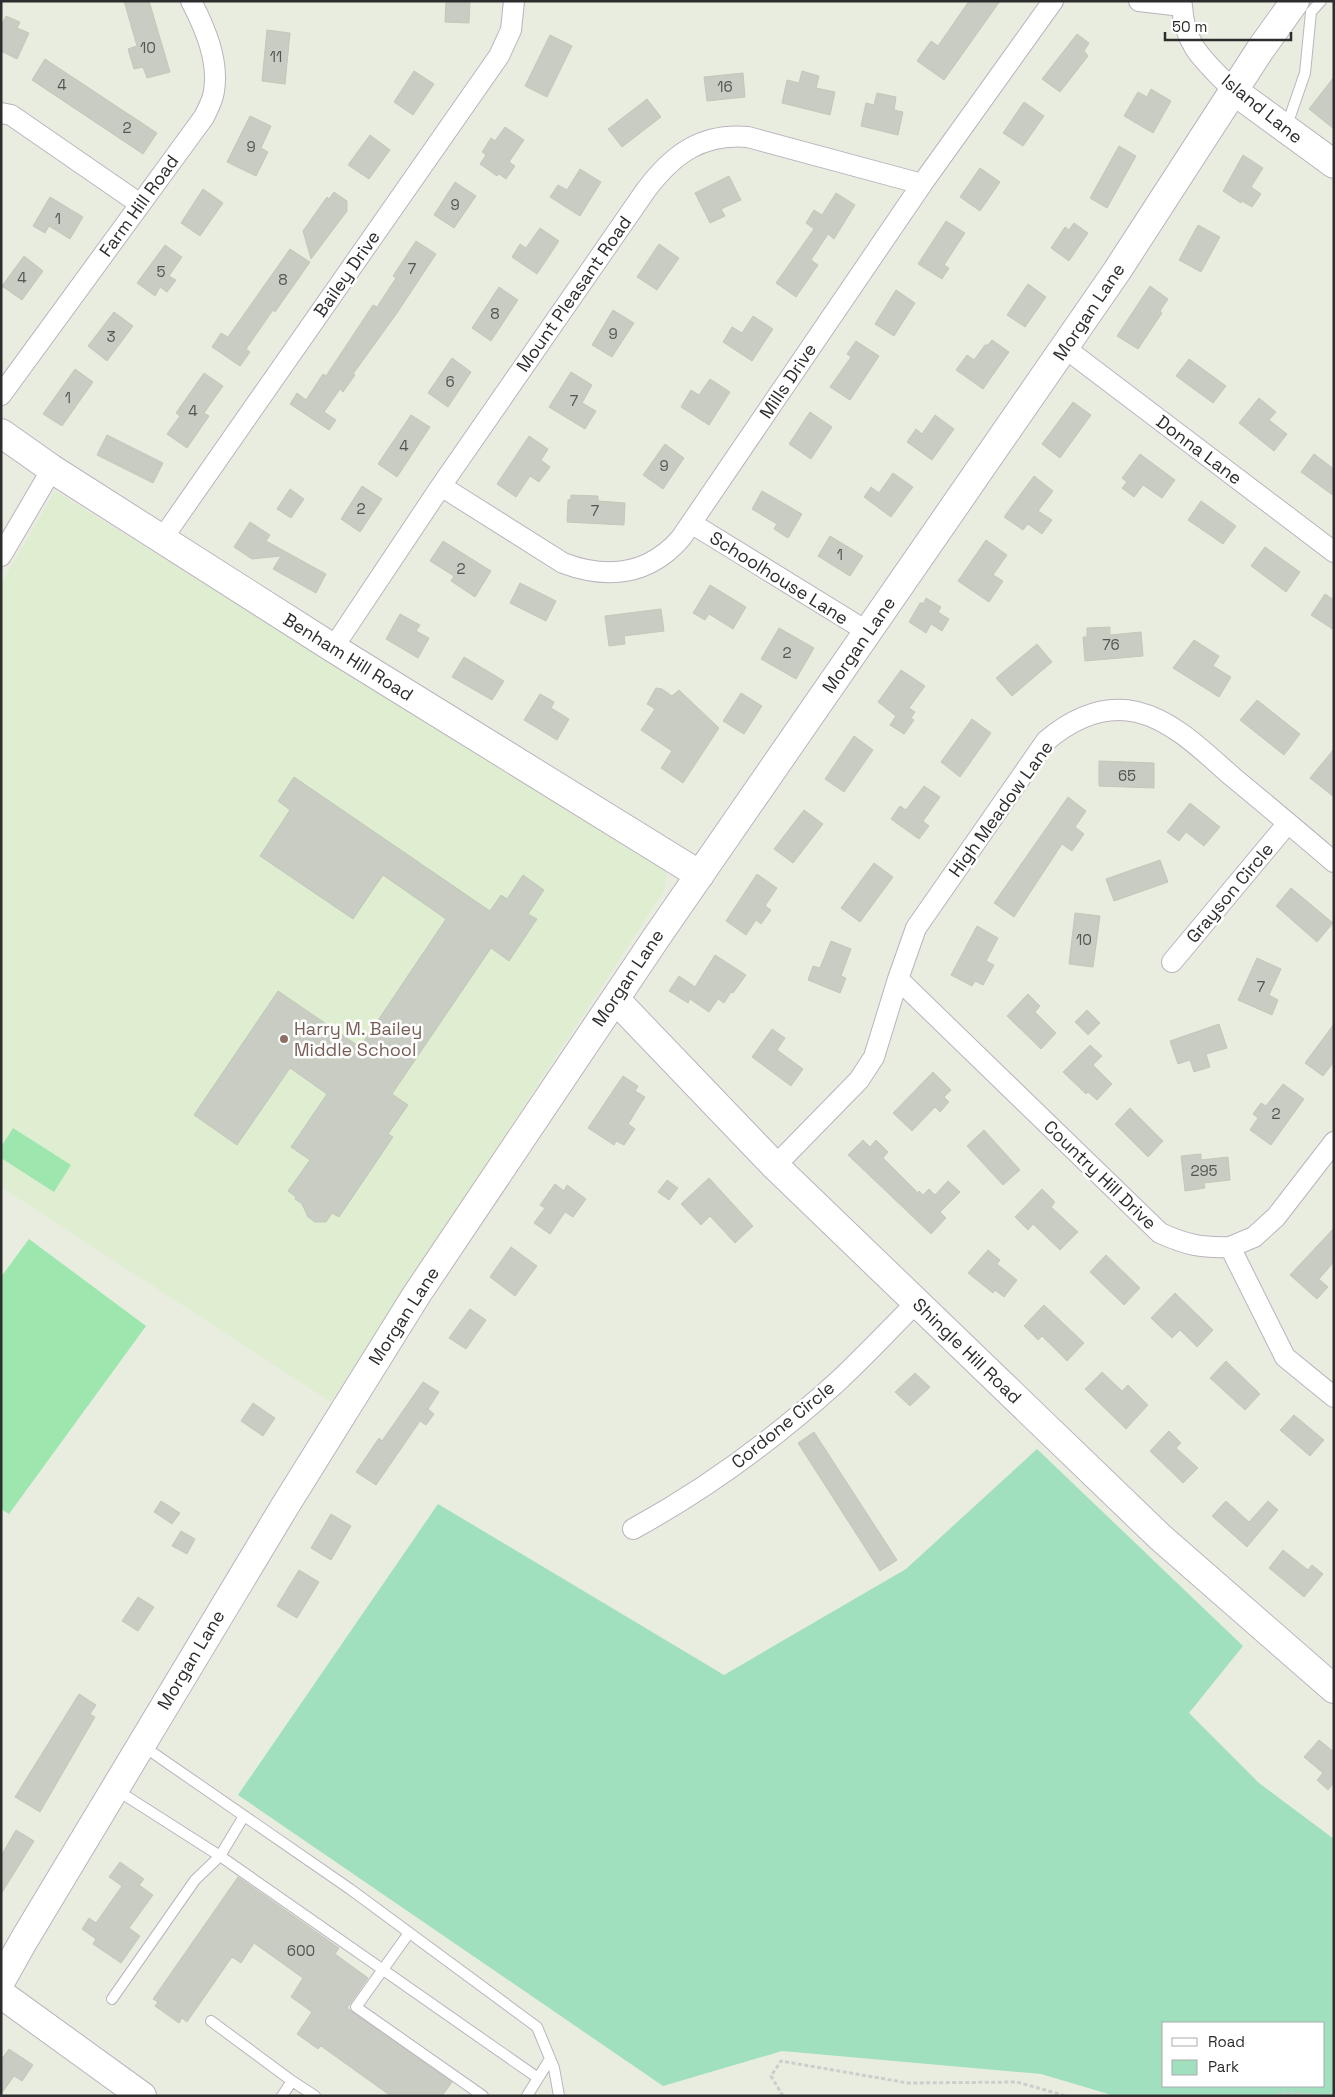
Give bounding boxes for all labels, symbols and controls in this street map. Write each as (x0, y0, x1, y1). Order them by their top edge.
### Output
scale bar (1165, 10, 1291, 42)
text: 50 m (1172, 17, 1207, 36)
house number: 10 (140, 38, 156, 57)
house number: 11 (270, 47, 282, 66)
street label: Island Lane (1217, 69, 1308, 148)
house number: 4 (57, 75, 67, 94)
house number: 16 (717, 77, 733, 96)
house number: 2 (122, 118, 132, 137)
house number: 9 (246, 137, 256, 156)
street label: Farm Hill Road (94, 150, 183, 261)
house number: 9 (450, 195, 460, 214)
house number: 1 (55, 209, 61, 228)
street label: Mount Pleasant Road (511, 211, 636, 376)
street label: Bailey Drive (308, 226, 385, 321)
house number: 7 (408, 259, 416, 278)
street label: Morgan Lane (1048, 259, 1130, 365)
house number: 5 (157, 262, 166, 281)
house number: 4 (17, 268, 27, 287)
house number: 8 (278, 270, 288, 289)
house number: 8 (490, 304, 500, 323)
house number: 9 (608, 324, 618, 343)
house number: 3 (106, 327, 116, 346)
street label: Mills Drive (754, 339, 821, 423)
house number: 6 (445, 372, 455, 391)
house number: 1 (65, 388, 71, 407)
house number: 7 (570, 391, 578, 410)
house number: 4 (188, 401, 198, 420)
street label: Donna Lane (1152, 410, 1247, 489)
house number: 4 (399, 436, 409, 455)
house number: 9 (659, 456, 669, 475)
house number: 2 (356, 499, 366, 518)
house number: 7 (591, 501, 599, 520)
street label: Schoolhouse Lane (706, 526, 853, 630)
house number: 1 (837, 545, 843, 564)
house number: 2 (456, 559, 466, 578)
street label: Morgan Lane (817, 592, 900, 697)
street label: Benham Hill Road (279, 607, 418, 706)
house number: 76 (1102, 635, 1120, 654)
house number: 2 (782, 643, 792, 662)
street label: High Meadow Lane (943, 736, 1058, 881)
house number: 65 (1118, 766, 1136, 785)
street label: Grayson Circle (1181, 838, 1278, 948)
street label: Morgan Lane (587, 925, 669, 1031)
house number: 10 (1076, 930, 1092, 949)
house number: 7 (1257, 977, 1265, 996)
place label: Harry M. Bailey Middle School (294, 1017, 422, 1061)
marker: Harry M. Bailey Middle School (278, 1033, 290, 1045)
house number: 2 (1271, 1104, 1281, 1123)
street label: Country Hill Drive (1039, 1115, 1162, 1234)
house number: 295 (1190, 1161, 1218, 1180)
street label: Morgan Lane (363, 1262, 444, 1369)
street label: Shingle Hill Road (908, 1293, 1027, 1408)
street label: Cordone Circle (726, 1376, 839, 1473)
street label: Morgan Lane (152, 1606, 229, 1714)
house number: 600 (287, 1941, 315, 1960)
legend (1162, 2022, 1325, 2087)
text: Road (1208, 2032, 1245, 2051)
text: Park (1208, 2057, 1239, 2076)

